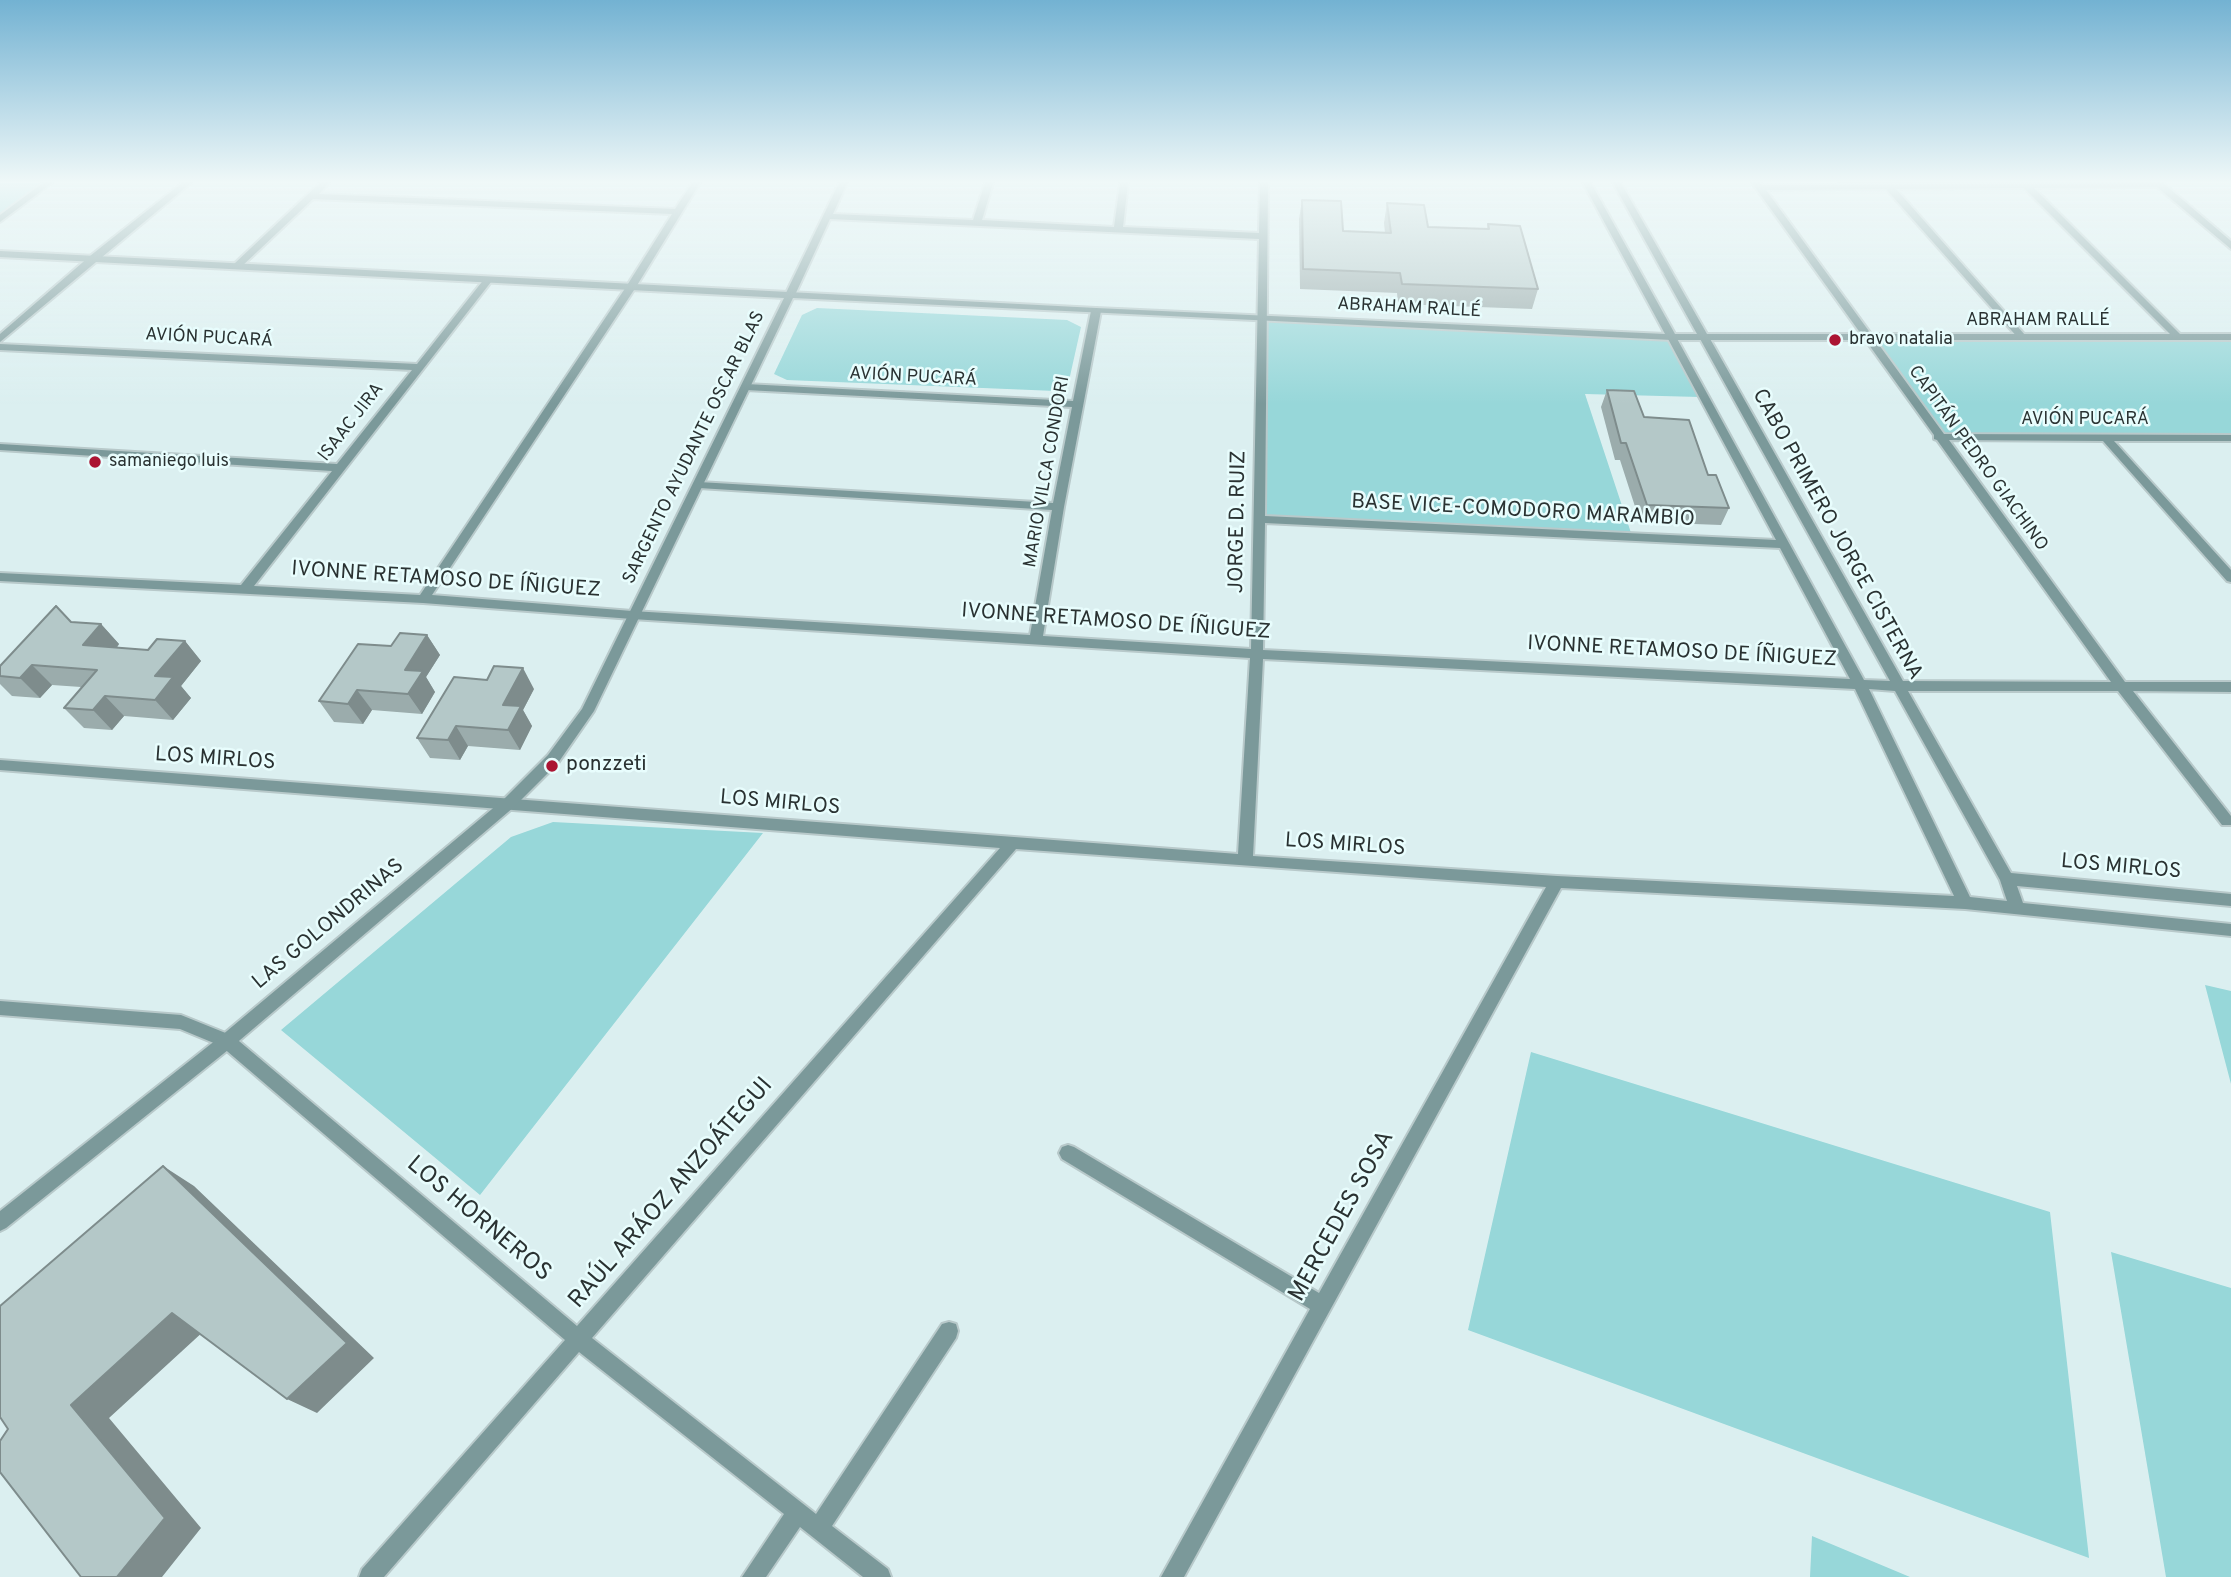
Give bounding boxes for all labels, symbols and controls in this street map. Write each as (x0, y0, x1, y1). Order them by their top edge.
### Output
street label: ABRAHAM RALLÉ (1337, 294, 1481, 324)
street label: SARGENTO AYUDANTE OSCAR BLAS (619, 308, 771, 588)
street label: ABRAHAM RALLÉ (1966, 310, 2110, 332)
street label: AVIÓN PUCARÁ (145, 325, 273, 353)
place label: bravo natalia (1849, 329, 1953, 351)
marker: bravo natalia (1827, 332, 1843, 348)
street label: CAPITÁN PEDRO GIACHINO (1903, 362, 2051, 556)
street label: AVIÓN PUCARÁ (849, 364, 977, 392)
street label: MARIO VILCA CONDORI (1021, 375, 1075, 569)
street label: ISAAC JIRA (315, 379, 389, 467)
street label: CABO PRIMERO JORGE CISTERNA (1745, 385, 1927, 685)
street label: AVIÓN PUCARÁ (2021, 409, 2149, 431)
street label: JORGE D. RUIZ (1225, 450, 1253, 594)
place label: samaniego luis (109, 451, 229, 473)
marker: samaniego luis (87, 454, 103, 470)
street label: BASE VICE-COMODORO MARAMBIO (1351, 490, 1695, 534)
street label: IVONNE RETAMOSO DE ÍÑIGUEZ (290, 558, 602, 604)
street label: IVONNE RETAMOSO DE ÍÑIGUEZ (960, 600, 1272, 646)
street label: IVONNE RETAMOSO DE ÍÑIGUEZ (1526, 632, 1838, 674)
street label: LOS MIRLOS (154, 743, 276, 777)
place label: ponzzeti (566, 753, 647, 779)
marker: ponzzeti (544, 758, 560, 774)
street label: LOS MIRLOS (719, 786, 841, 822)
street label: LOS MIRLOS (1284, 829, 1406, 863)
street label: LOS MIRLOS (2060, 850, 2182, 886)
street label: LAS GOLONDRINAS (248, 854, 410, 996)
street label: RAÚL ARÁOZ ANZOÁTEGUI (564, 1073, 780, 1315)
street label: MERCEDES SOSA (1284, 1127, 1402, 1307)
street label: LOS HORNEROS (400, 1151, 556, 1289)

